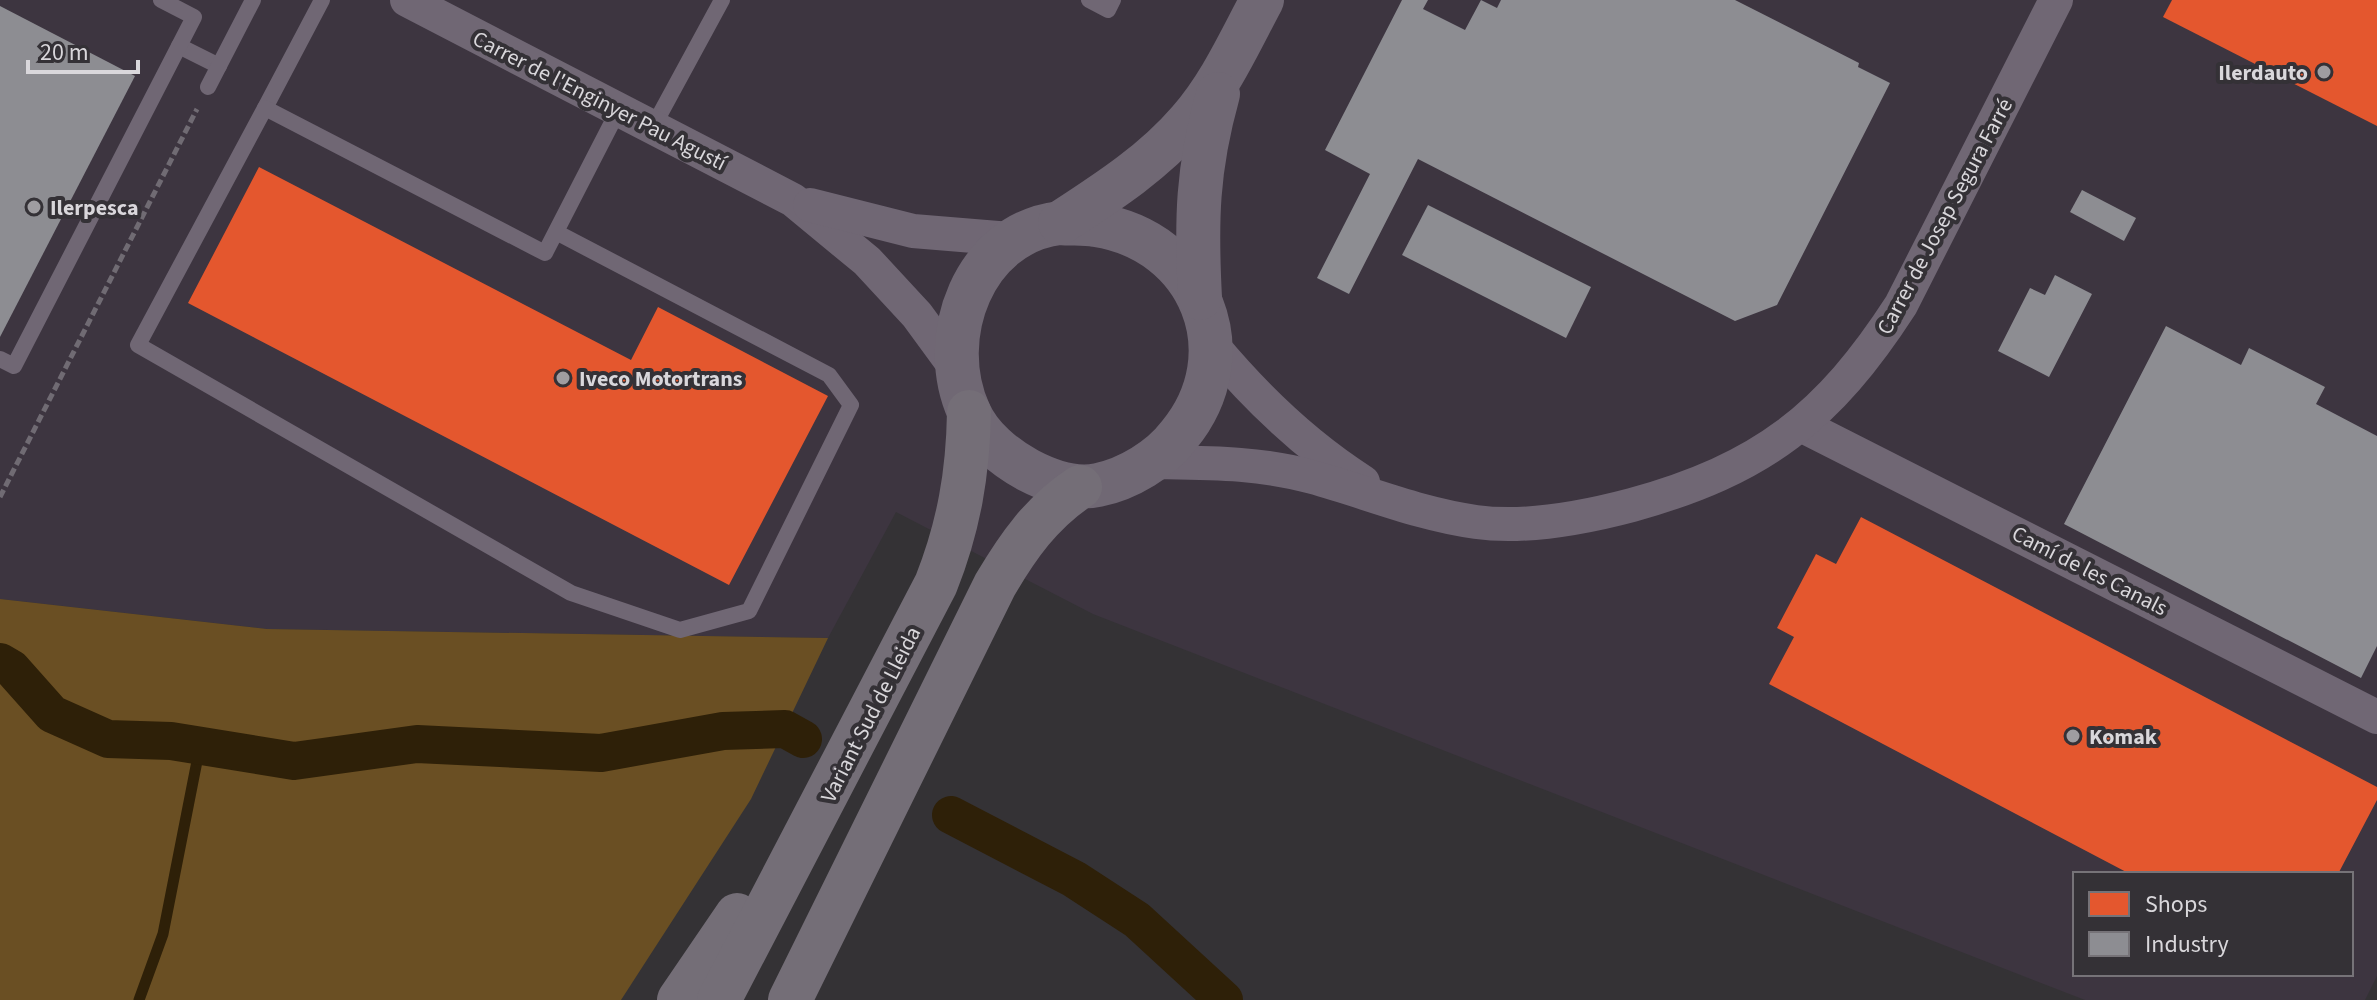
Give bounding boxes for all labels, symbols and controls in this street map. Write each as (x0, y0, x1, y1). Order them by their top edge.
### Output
street label: Carrer de l'Enginyer Pau Agustí (467, 23, 733, 179)
scale bar (28, 24, 138, 74)
text: 20 m (40, 35, 89, 70)
place label: Ilerdauto (2218, 57, 2308, 89)
marker: Ilerdauto (2315, 63, 2333, 81)
street label: Carrer de Josep Segura Farré (1869, 93, 2021, 340)
place label: Ilerpesca (50, 192, 138, 224)
marker: Ilerpesca (25, 198, 43, 216)
place label: Iveco Motortrans (579, 363, 743, 395)
marker: Iveco Motortrans (554, 369, 572, 387)
street label: Camí de les Canals (2006, 518, 2173, 624)
street label: Variant Sud de Lleida (813, 621, 929, 808)
place label: Komak (2089, 721, 2157, 753)
marker: Komak (2064, 727, 2082, 745)
legend (2073, 872, 2353, 976)
text: Shops (2145, 887, 2207, 922)
text: Industry (2145, 927, 2229, 962)

